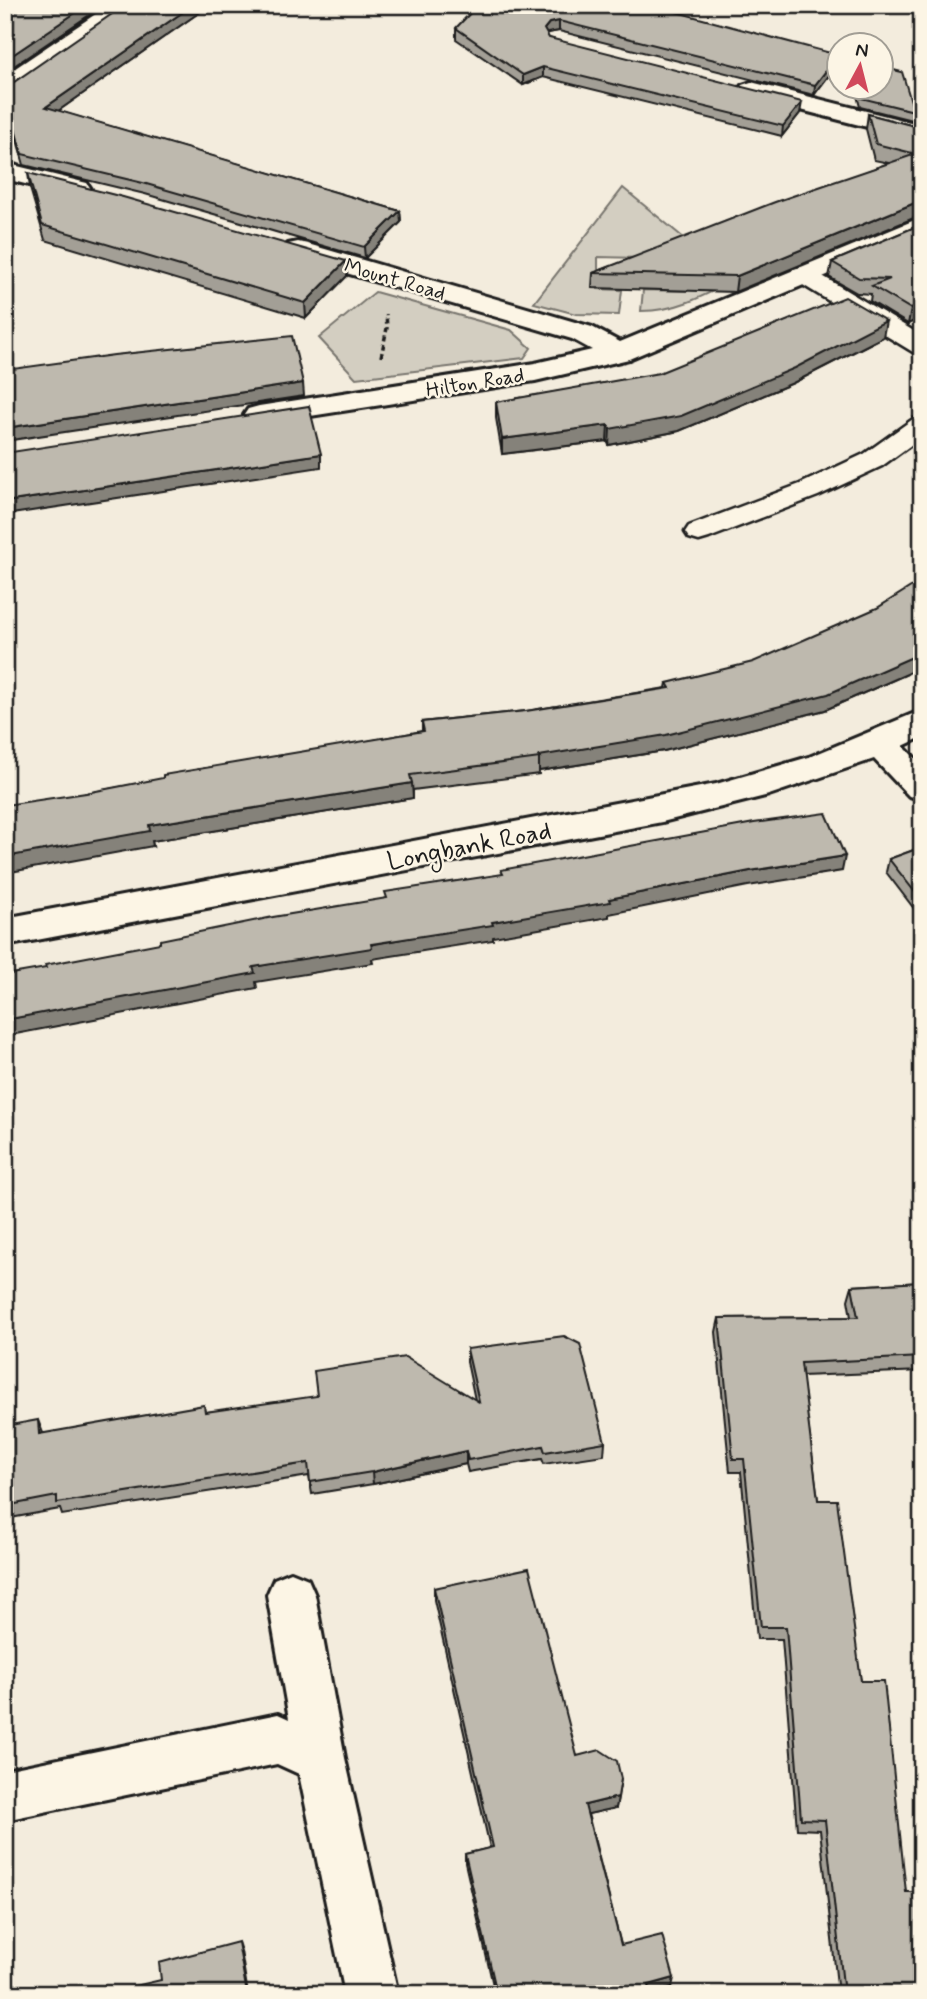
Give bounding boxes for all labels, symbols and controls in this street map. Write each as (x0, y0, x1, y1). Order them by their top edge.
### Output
north arrow (825, 32, 895, 102)
text: N (854, 37, 870, 64)
street label: Mount Road (341, 252, 449, 308)
street label: Hilton Road (424, 361, 526, 405)
street label: Longbank Road (384, 814, 555, 881)

